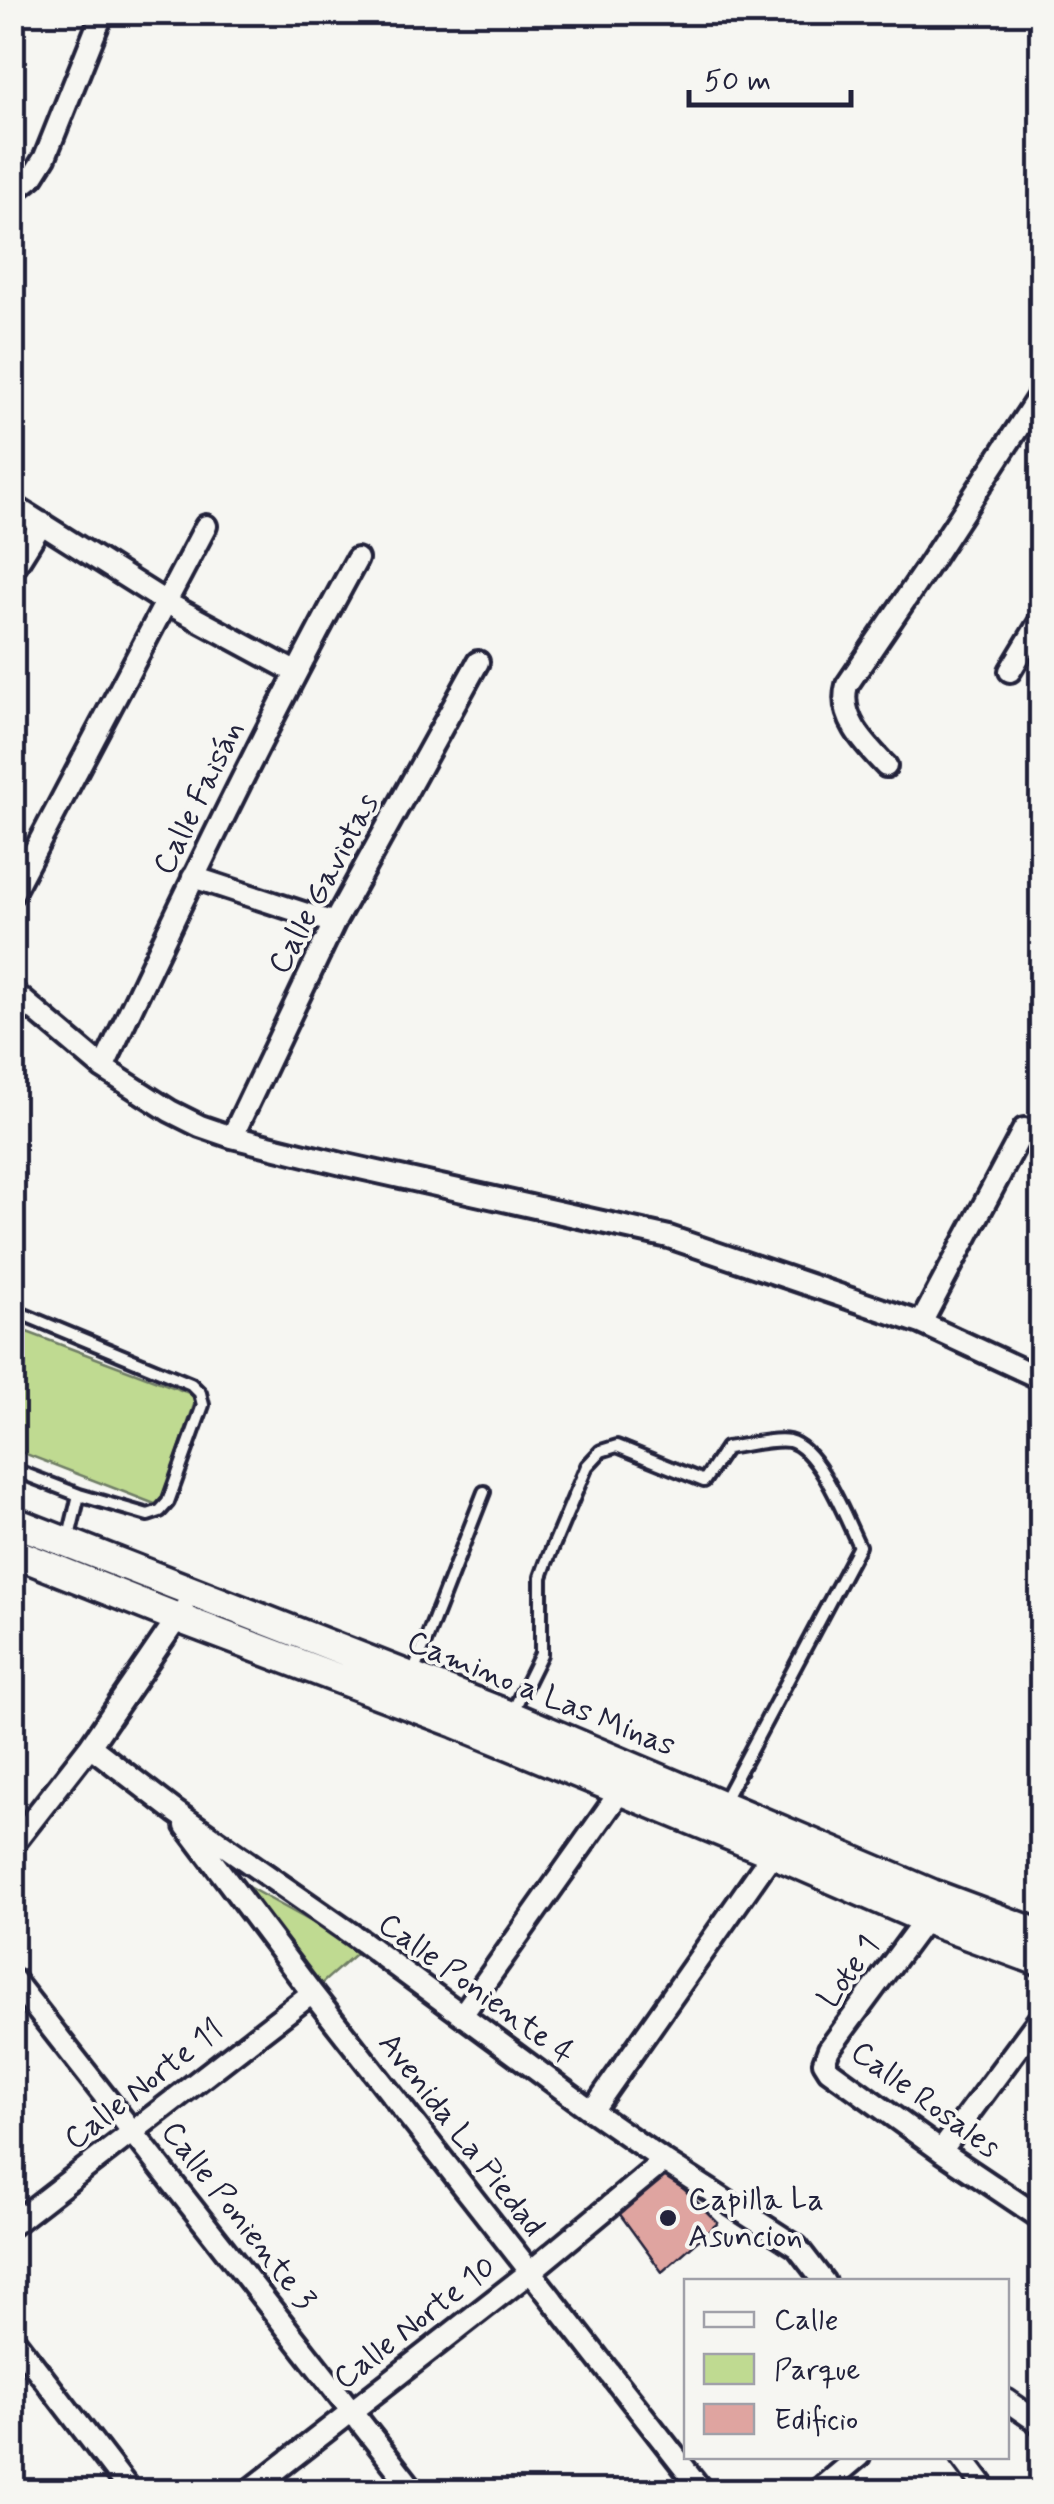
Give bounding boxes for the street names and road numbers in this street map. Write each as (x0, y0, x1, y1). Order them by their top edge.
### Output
street label: Calle Faisán (144, 714, 254, 882)
street label: Calle Gaviotas (259, 786, 389, 982)
street label: Camino a Las Minas (401, 1621, 681, 1767)
street label: Calle Poniente 4 (369, 1903, 583, 2075)
street label: Lote 1 (808, 1927, 890, 2017)
street label: Calle Norte 11 (56, 2010, 232, 2160)
street label: Avenida La Piedad (368, 2024, 554, 2246)
street label: Calle Rosales (842, 2032, 1008, 2168)
street label: Calle Poniente 3 (151, 2113, 325, 2319)
street label: Calle Norte 10 (325, 2246, 505, 2400)

